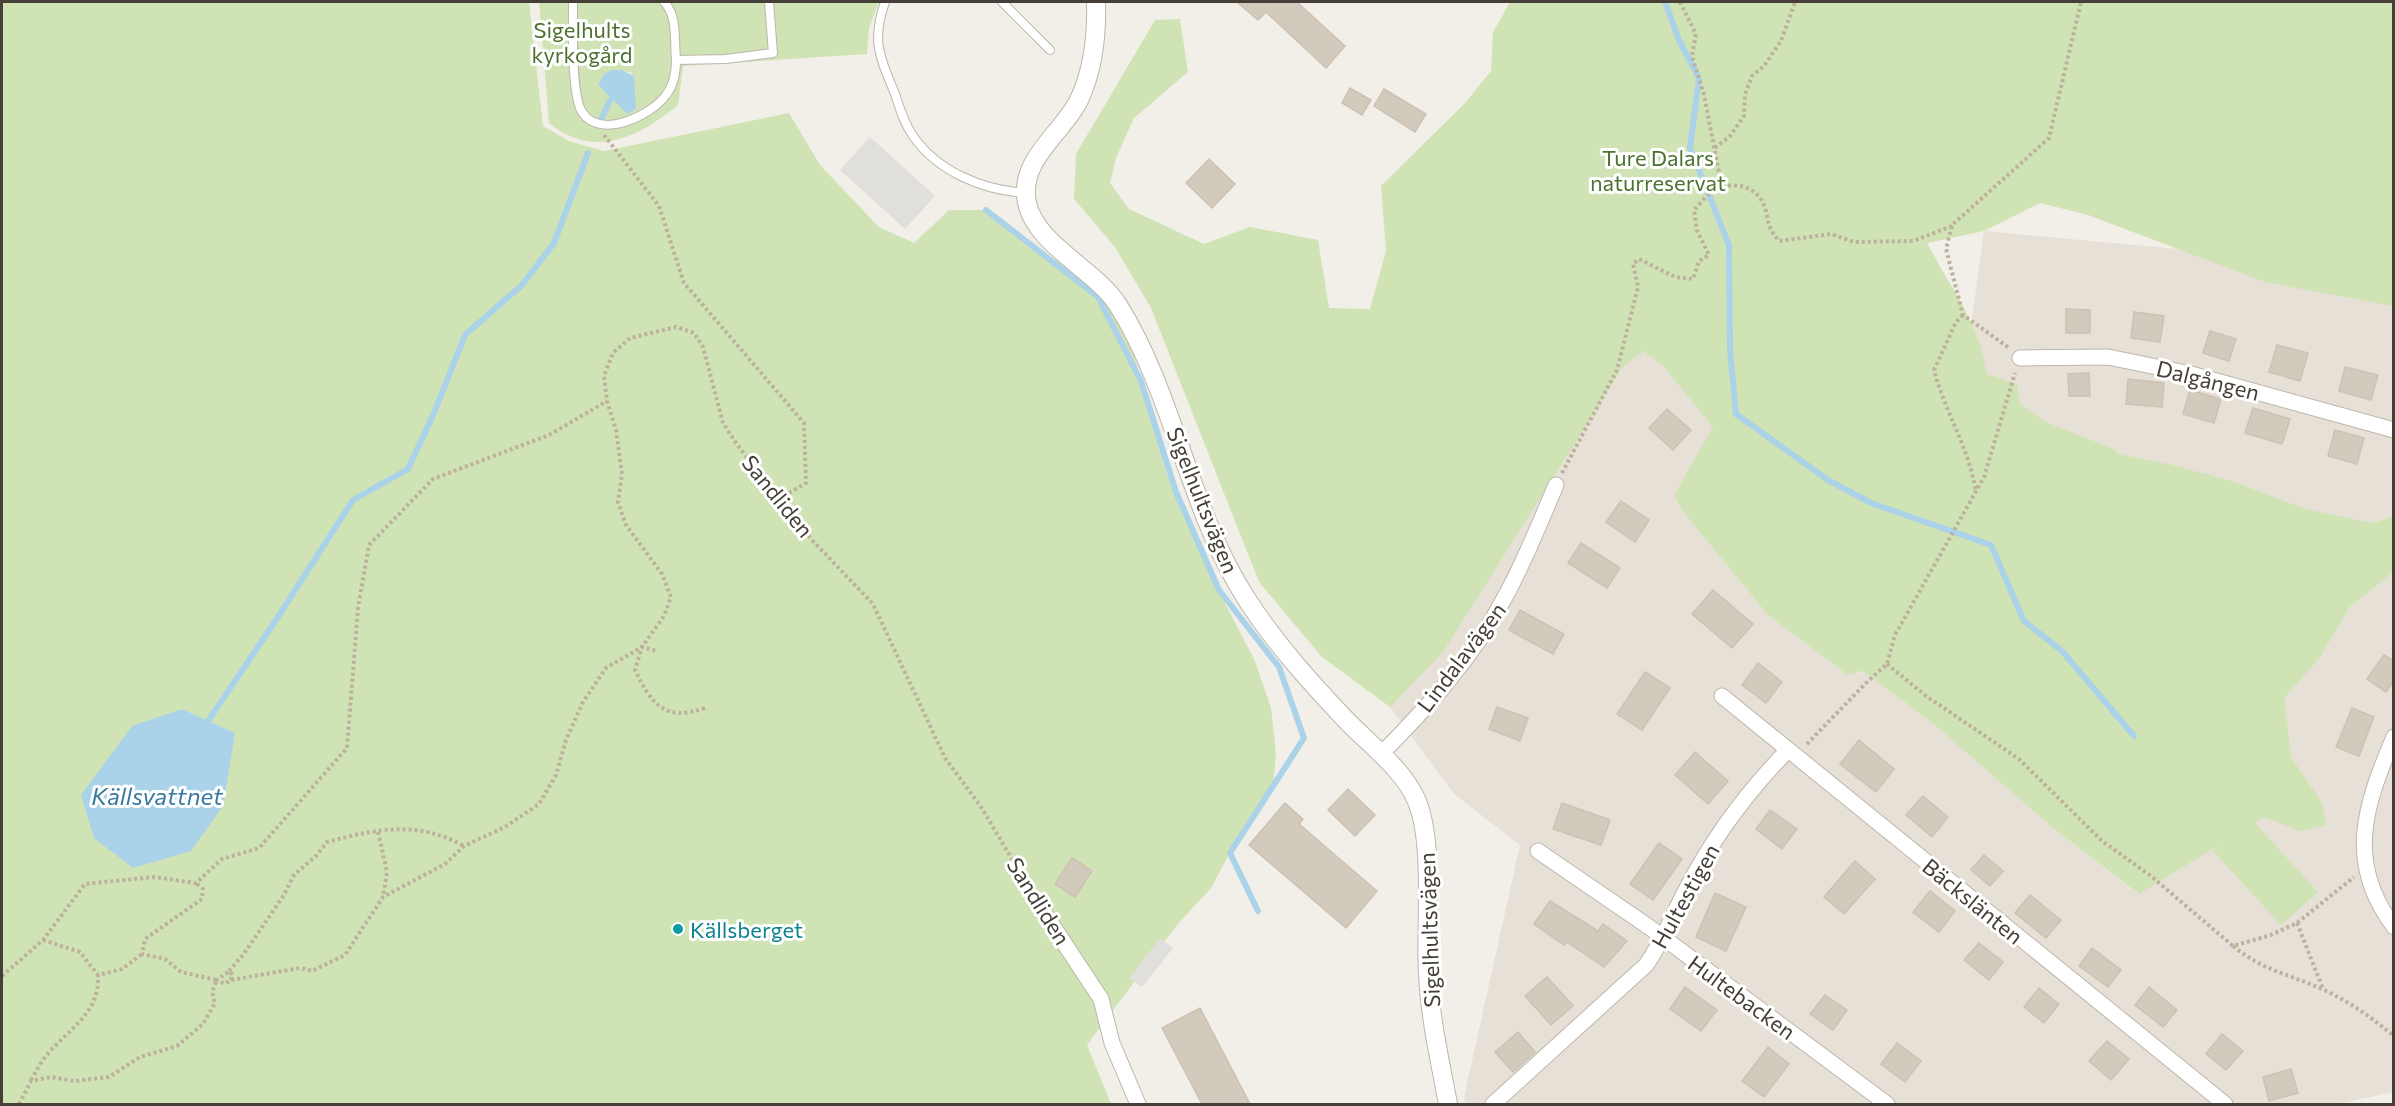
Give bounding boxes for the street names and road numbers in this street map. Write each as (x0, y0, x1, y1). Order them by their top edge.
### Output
street label: Dalgången (2154, 354, 2262, 406)
street label: Sigelhultsvägen (1161, 423, 1245, 577)
street label: Sandliden (737, 449, 819, 543)
street label: Lindalavägen (1411, 597, 1511, 717)
street label: Hultestigen (1645, 839, 1725, 953)
street label: Sandliden (1002, 852, 1076, 950)
street label: Sigelhultsvägen (1413, 852, 1445, 1008)
street label: Bäckslänten (1917, 852, 2029, 950)
street label: Hultebacken (1683, 949, 1801, 1045)

